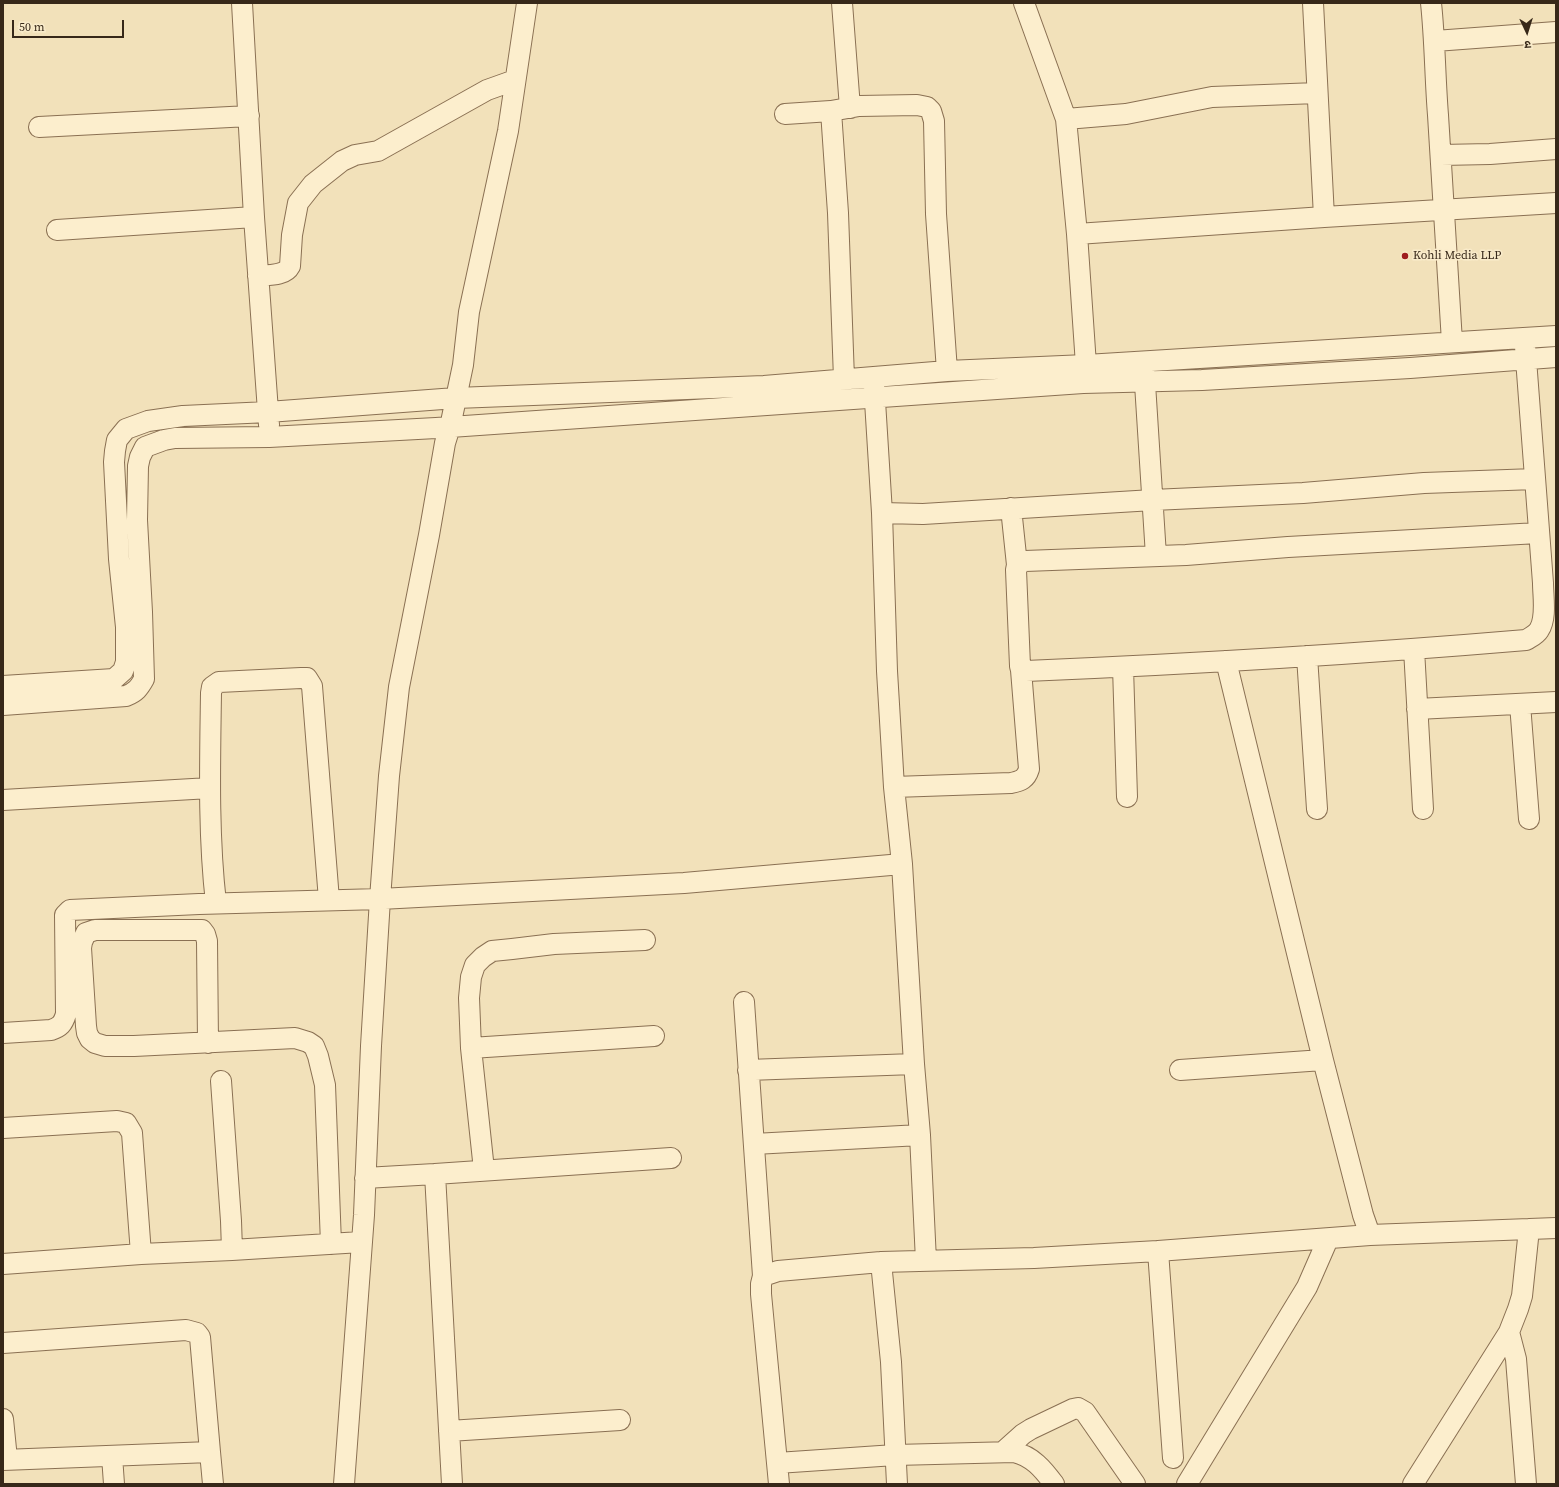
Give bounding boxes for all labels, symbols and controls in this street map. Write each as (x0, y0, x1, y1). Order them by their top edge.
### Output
scale bar (14, 12, 126, 38)
north arrow (1507, 12, 1547, 52)
text: 50 m (19, 19, 45, 35)
text: उ (1524, 37, 1532, 52)
place label: Kohli Media LLP (1413, 249, 1501, 263)
marker: Kohli Media LLP (1400, 251, 1410, 261)

